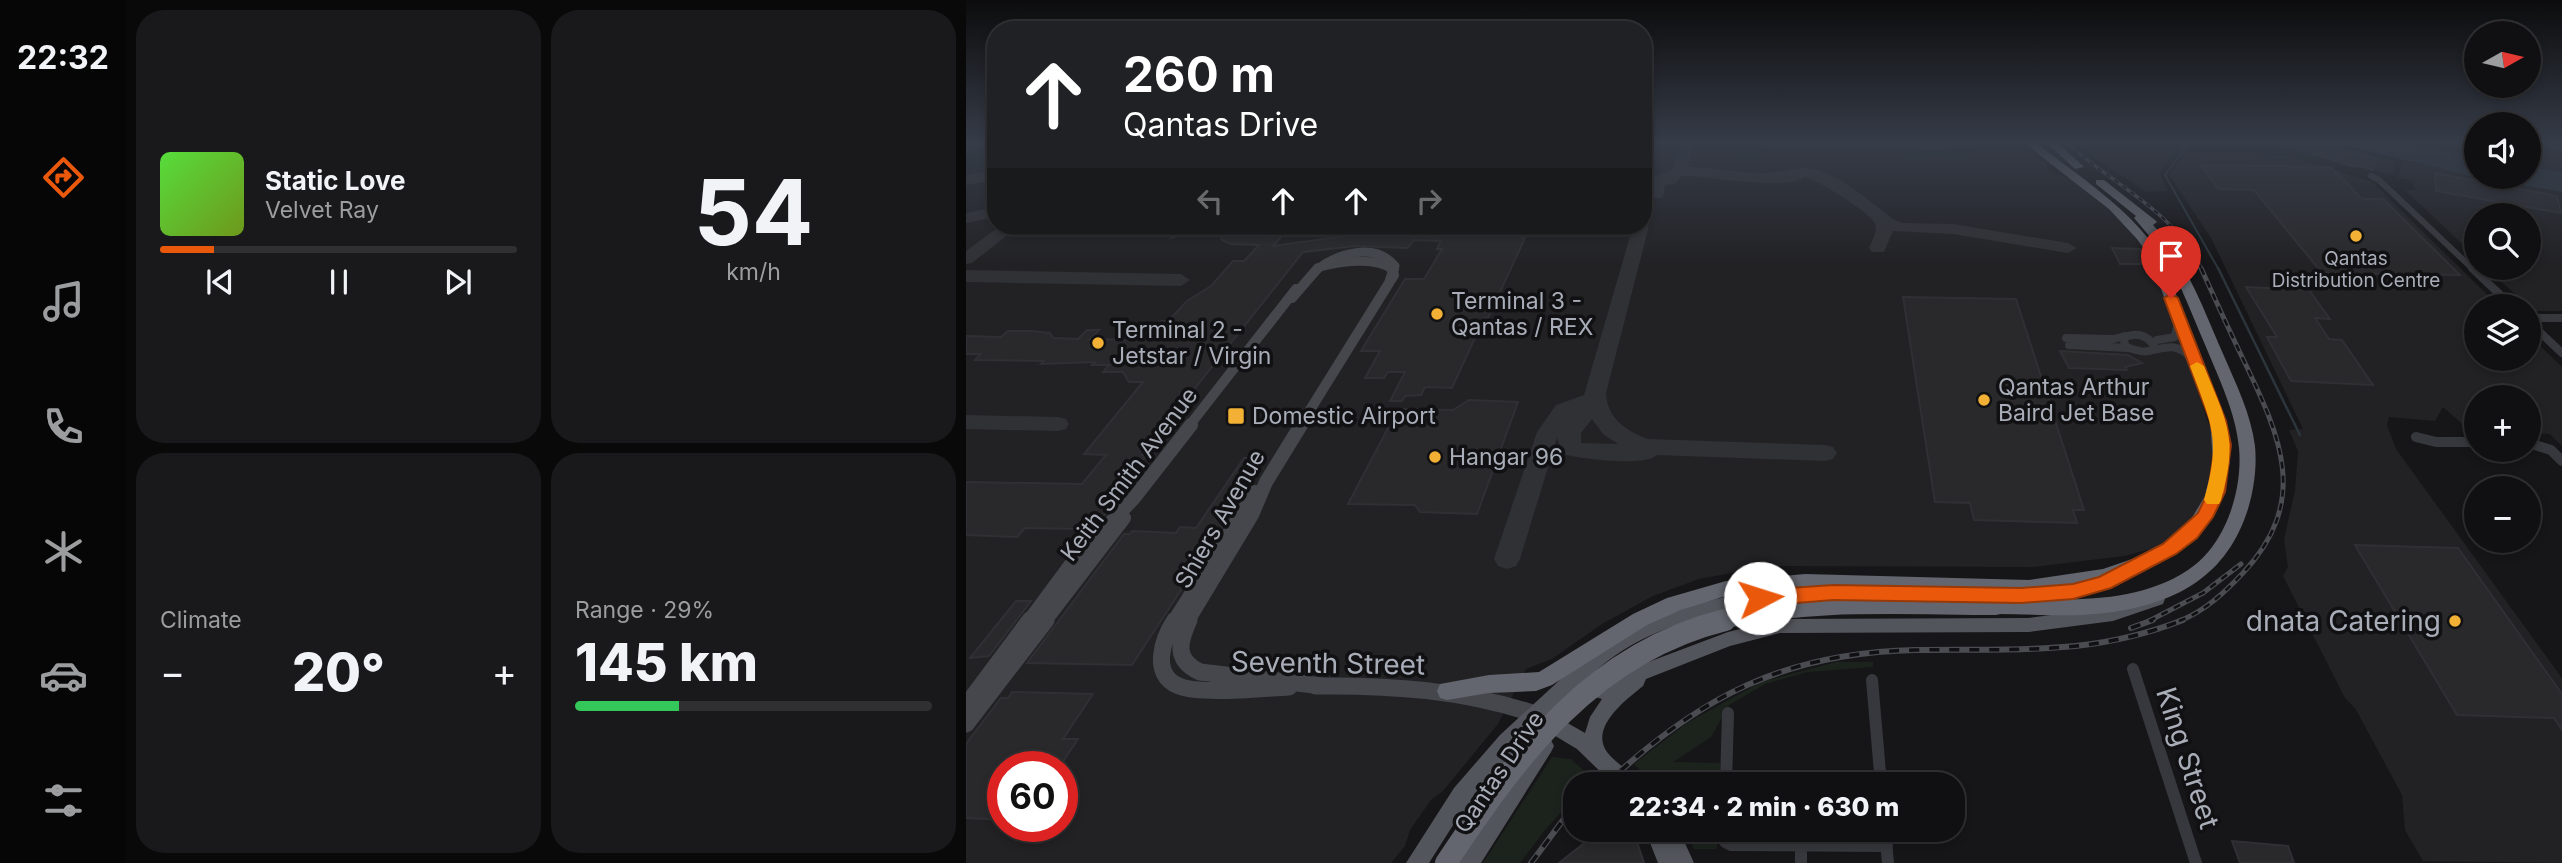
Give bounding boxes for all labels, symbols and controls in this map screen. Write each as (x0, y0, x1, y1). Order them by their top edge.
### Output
north arrow (2464, 21, 2541, 98)
map controls (2464, 21, 2541, 553)
text: 22:32 (17, 38, 109, 77)
text: 260 m (1123, 45, 1275, 104)
icon: ahead (1008, 49, 1099, 140)
text: Qantas Drive (1123, 105, 1318, 144)
button: sound (2464, 112, 2541, 189)
icon: directions (39, 153, 88, 202)
text: 54 (694, 157, 813, 267)
text: Static Love (265, 165, 406, 196)
icon: left (1191, 182, 1229, 220)
icon: ahead (1264, 182, 1302, 220)
icon: ahead (1337, 182, 1375, 220)
icon: right (1410, 182, 1448, 220)
text: Velvet Ray (265, 196, 379, 224)
button: search (2464, 203, 2541, 280)
pin (2141, 226, 2201, 298)
marker: Qantas Distribution Centre (2348, 228, 2364, 244)
icon: arrive (2152, 237, 2190, 275)
place label: Qantas Distribution Centre (2272, 247, 2440, 292)
text: km/h (726, 258, 781, 286)
icon: previous (201, 263, 239, 301)
icon: pause (320, 263, 358, 301)
icon: next (439, 263, 477, 301)
icon: music (39, 277, 88, 326)
place label: Terminal 3 - Qantas / REX (1451, 287, 1594, 341)
button: layers (2464, 294, 2541, 371)
marker: Terminal 3 - Qantas / REX (1429, 306, 1445, 322)
place label: Terminal 2 - Jetstar / Virgin (1112, 316, 1271, 370)
marker: Terminal 2 - Jetstar / Virgin (1090, 335, 1106, 351)
place label: Qantas Arthur Baird Jet Base (1998, 373, 2154, 427)
street label: Keith Smith Avenue (1055, 382, 1203, 566)
button: + (2464, 385, 2541, 462)
marker: Qantas Arthur Baird Jet Base (1976, 392, 1992, 408)
icon: phone (39, 402, 88, 451)
place label: Domestic Airport (1252, 402, 1436, 430)
marker: Domestic Airport (1226, 406, 1246, 426)
place label: Hangar 96 (1449, 443, 1563, 471)
street label: Shiers Avenue (1169, 445, 1271, 593)
marker: Hangar 96 (1427, 449, 1443, 465)
button: − (2464, 476, 2541, 553)
icon: climate (39, 527, 88, 576)
position arrow (1723, 561, 1797, 635)
text: Range · 29% (575, 596, 714, 624)
place label: dnata Catering (2246, 604, 2441, 638)
text: Climate (160, 606, 242, 634)
marker: dnata Catering (2447, 613, 2463, 629)
text: 145 km (575, 631, 758, 694)
text: 20° (292, 641, 385, 704)
street label: Seventh Street (1231, 644, 1425, 682)
text: − (160, 649, 185, 695)
text: + (492, 649, 517, 695)
icon: car (39, 651, 88, 700)
street label: King Street (2149, 683, 2227, 833)
street label: Qantas Drive (1448, 706, 1550, 838)
speed limit sign: 60 (987, 751, 1078, 842)
icon: filters (39, 776, 88, 825)
text: 22:34 · 2 min · 630 m (1629, 791, 1899, 822)

